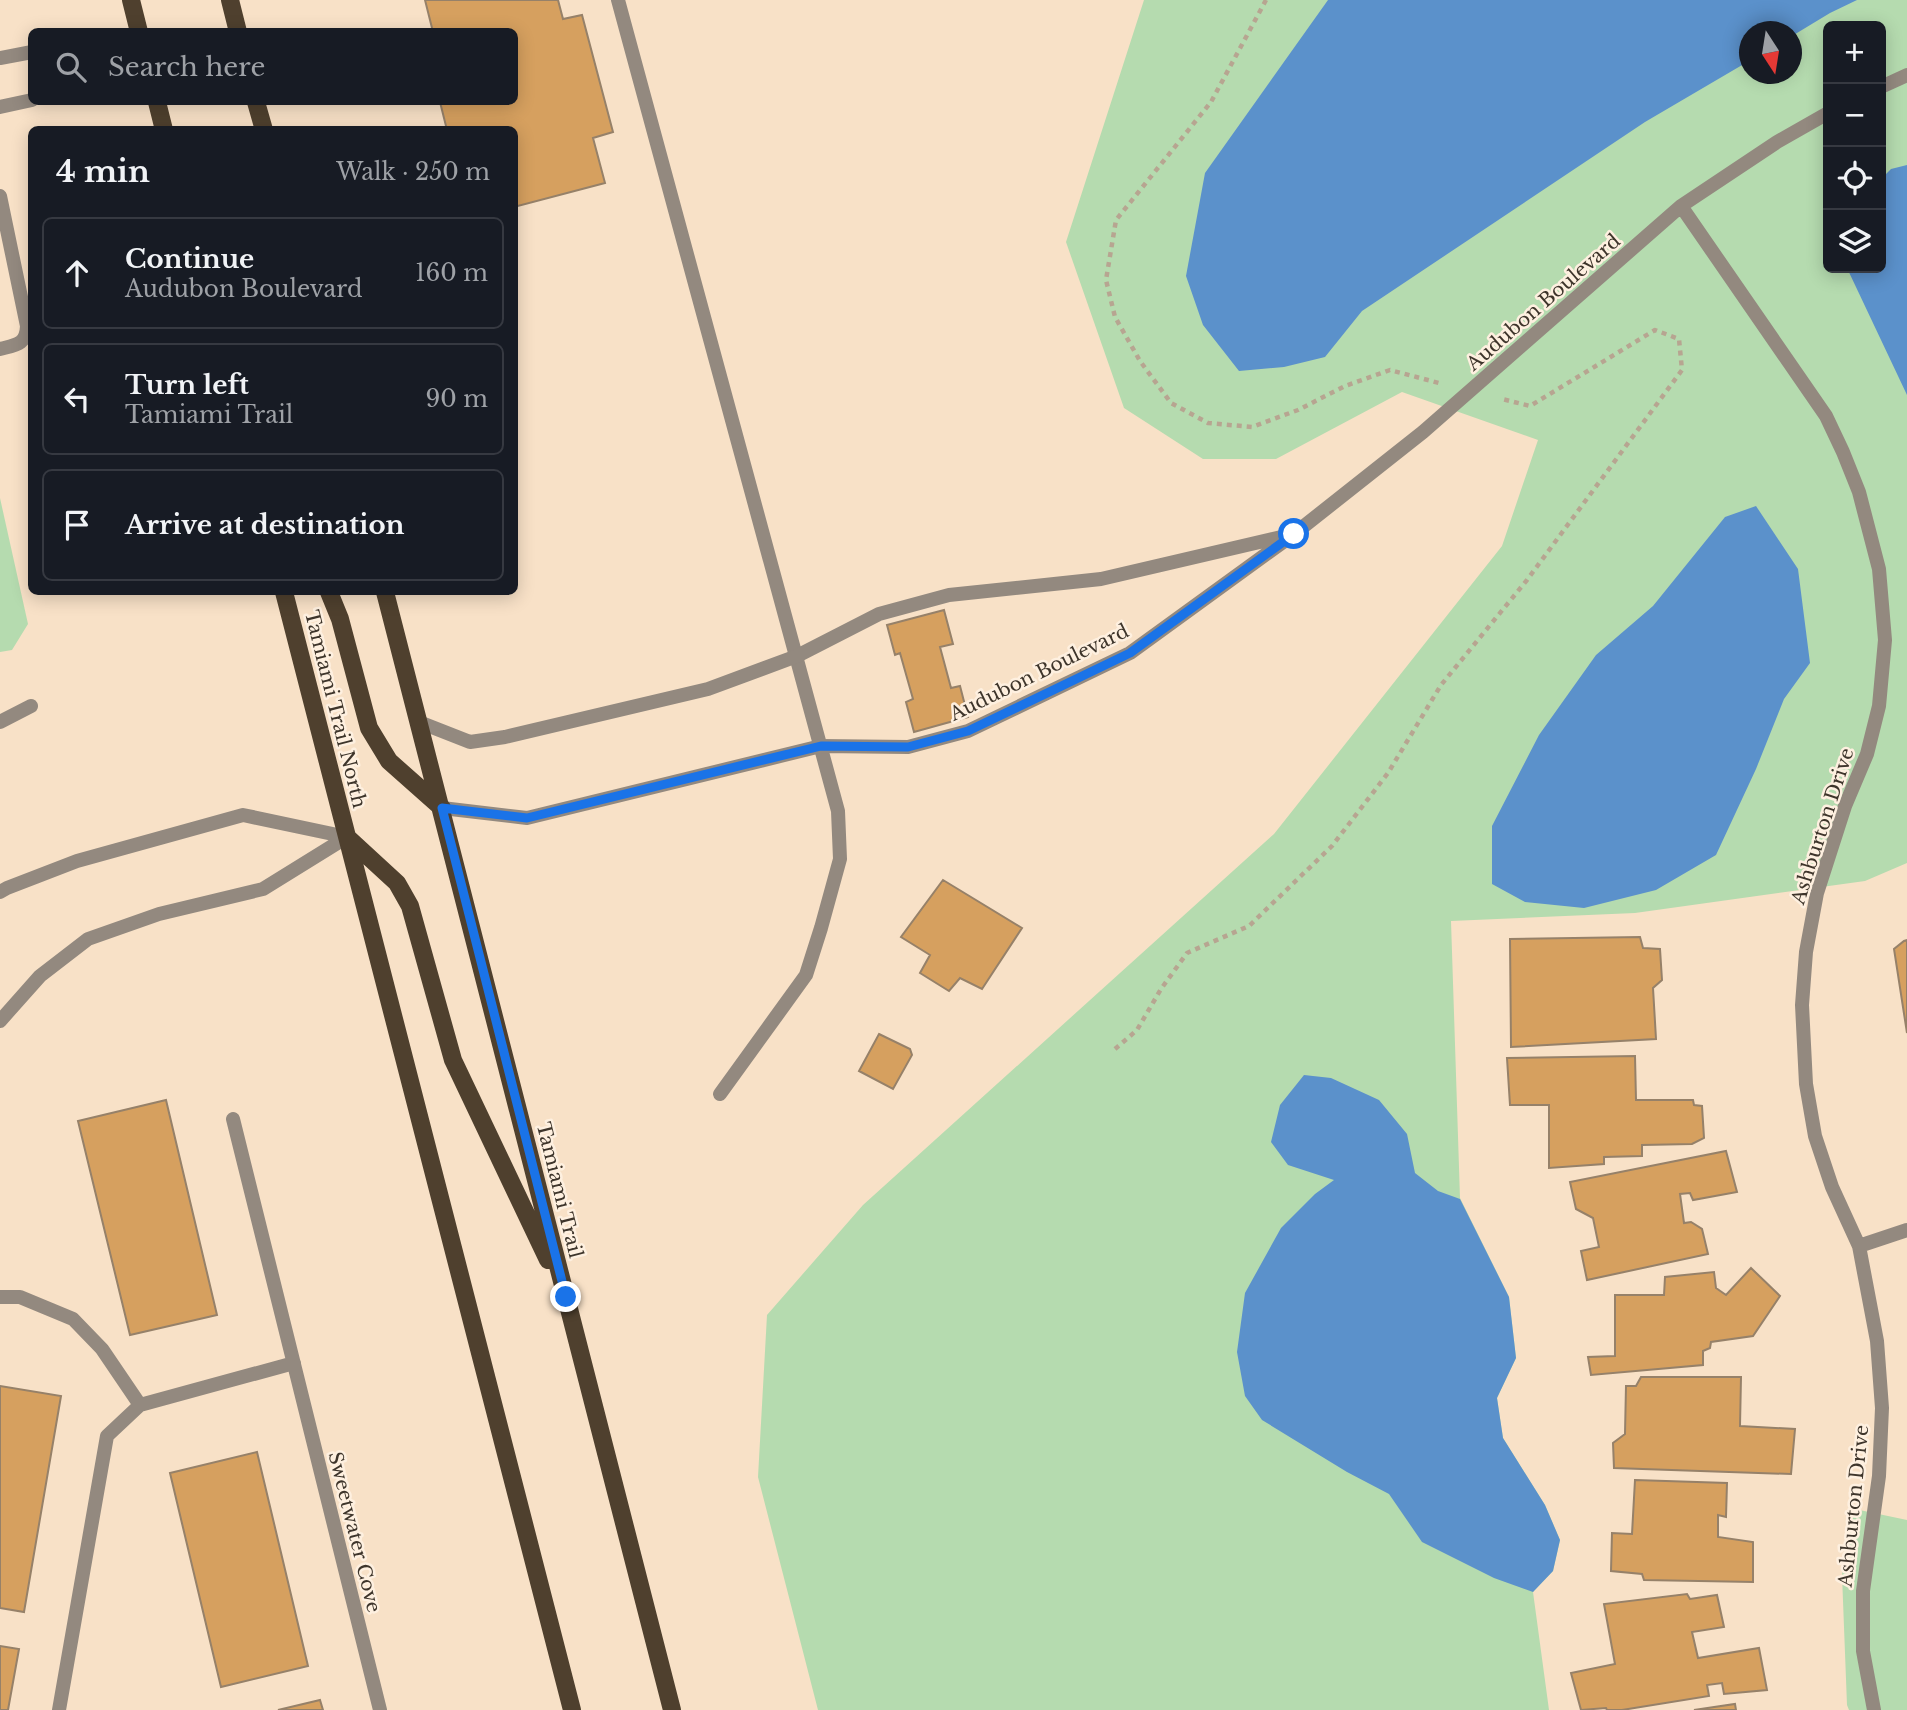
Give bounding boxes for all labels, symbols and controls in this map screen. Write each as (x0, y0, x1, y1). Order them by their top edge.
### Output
north arrow (1739, 21, 1802, 84)
map controls (1823, 21, 1886, 273)
button: + (1823, 21, 1886, 84)
search box (28, 28, 518, 105)
icon: search (52, 48, 90, 86)
text: Search here (108, 51, 265, 83)
button: − (1823, 84, 1886, 147)
button: locate (1823, 147, 1886, 210)
text: 4 min (56, 153, 150, 190)
text: Walk · 250 m (336, 158, 490, 186)
button: layers (1823, 210, 1886, 273)
street label: Audubon Boulevard (1461, 229, 1625, 376)
text: Continue (125, 243, 254, 275)
icon: ahead (58, 254, 96, 292)
text: 160 m (415, 259, 488, 287)
text: Audubon Boulevard (125, 275, 363, 303)
text: Turn left (125, 369, 249, 401)
icon: left (58, 380, 96, 418)
text: 90 m (426, 385, 488, 413)
text: Tamiami Trail (125, 401, 293, 429)
icon: arrive (58, 506, 96, 544)
text: Arrive at destination (125, 509, 405, 541)
route start (1278, 518, 1309, 549)
street label: Tamiami Trail North (300, 608, 371, 810)
street label: Audubon Boulevard (945, 619, 1133, 726)
street label: Ashburton Drive (1786, 745, 1859, 908)
street label: Tamiami Trail (532, 1120, 587, 1260)
route end (550, 1281, 581, 1312)
street label: Ashburton Drive (1833, 1424, 1873, 1589)
street label: Sweetwater Cove (323, 1449, 386, 1615)

